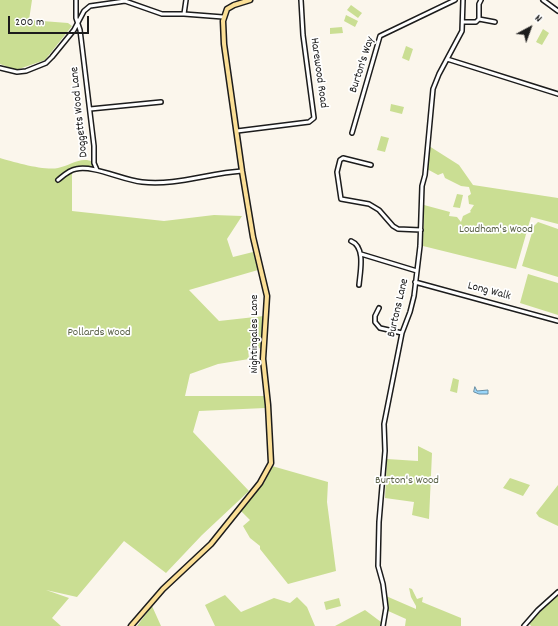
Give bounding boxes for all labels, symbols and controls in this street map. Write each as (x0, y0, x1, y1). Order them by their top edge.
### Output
scale bar (10, 8, 91, 34)
north arrow (510, 8, 550, 48)
text: N (531, 11, 545, 27)
text: 200 m (15, 14, 44, 31)
street label: Burton's Way (347, 35, 379, 95)
street label: Harewood Road (306, 37, 330, 109)
street label: Doggetts Wood Lane (68, 66, 92, 158)
park label: Loudham's Wood (459, 223, 533, 237)
street label: Burtons Lane (385, 277, 413, 339)
street label: Long Walk (466, 279, 512, 305)
street label: Nightingales Lane (248, 294, 262, 374)
park label: Pollards Wood (67, 326, 131, 340)
park label: Burton's Wood (375, 474, 439, 488)

